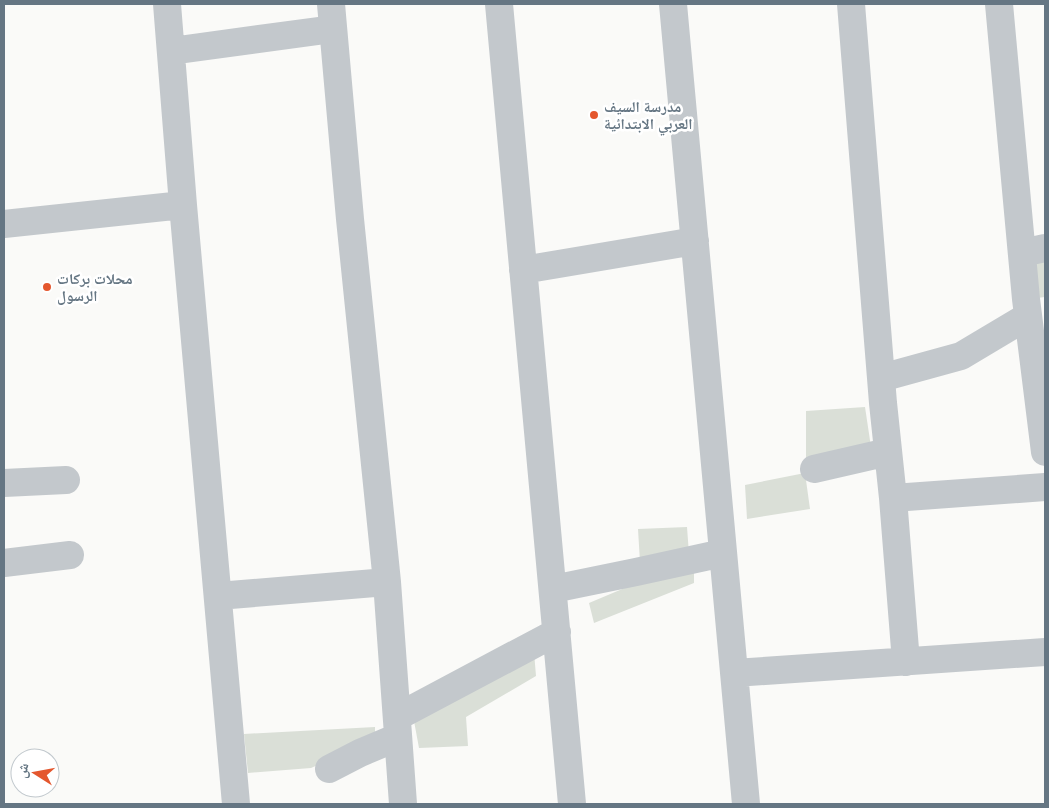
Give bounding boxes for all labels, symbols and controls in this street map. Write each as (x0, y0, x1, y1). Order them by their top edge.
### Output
place label: مدرسة السيف العربي الابتدائية (604, 96, 693, 136)
marker: مدرسة السيف العربي الابتدائية (588, 109, 600, 121)
place label: محلات بركات الرسول (57, 268, 133, 305)
marker: محلات بركات الرسول (41, 281, 53, 293)
north arrow (10, 748, 60, 798)
text: ش (11, 761, 33, 780)

